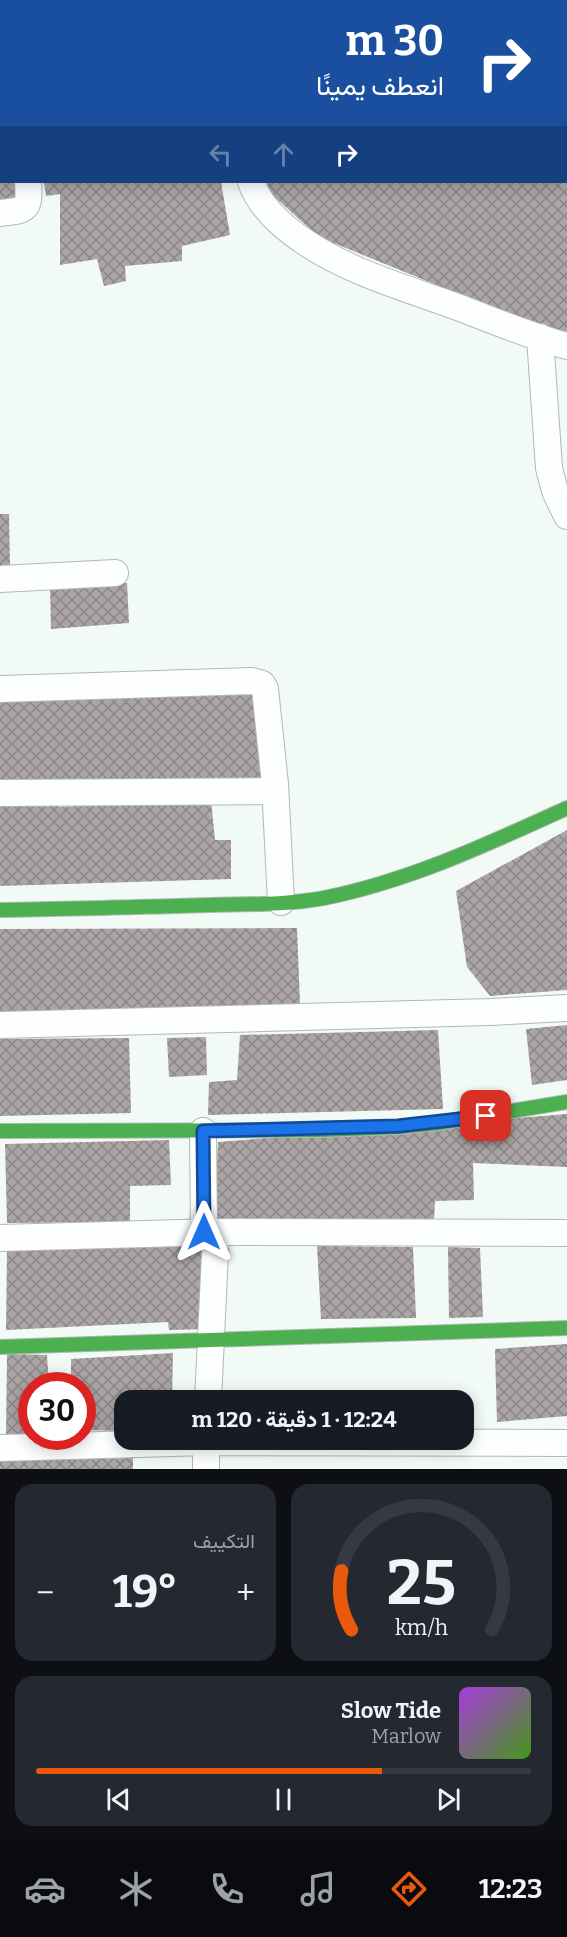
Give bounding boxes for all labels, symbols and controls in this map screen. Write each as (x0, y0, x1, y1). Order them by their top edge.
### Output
text: 30 m (345, 16, 444, 66)
icon: right (465, 24, 543, 102)
text: انعطف يمينًا (316, 70, 444, 102)
icon: left (204, 138, 237, 171)
icon: ahead (267, 138, 300, 171)
icon: right (330, 138, 363, 171)
pin (460, 1090, 511, 1141)
icon: arrive (469, 1099, 502, 1132)
position arrow (172, 1200, 236, 1264)
speed limit sign: 30 (18, 1372, 96, 1450)
text: 12:24 · 1 دقيقة · 120 m (191, 1406, 397, 1433)
text: التكييف (193, 1529, 255, 1553)
text: 25 (387, 1546, 456, 1621)
text: 19° (112, 1565, 178, 1619)
text: − (36, 1573, 54, 1613)
text: + (236, 1573, 255, 1613)
text: km/h (395, 1615, 448, 1641)
text: Slow Tide (341, 1697, 441, 1724)
text: Marlow (371, 1724, 441, 1748)
icon: previous (102, 1783, 135, 1816)
icon: pause (267, 1783, 300, 1816)
icon: next (432, 1783, 465, 1816)
icon: car (24, 1868, 66, 1910)
icon: climate (115, 1868, 157, 1910)
icon: phone (206, 1868, 248, 1910)
icon: music (297, 1868, 339, 1910)
icon: directions (388, 1868, 430, 1910)
text: 12:23 (479, 1873, 543, 1905)

